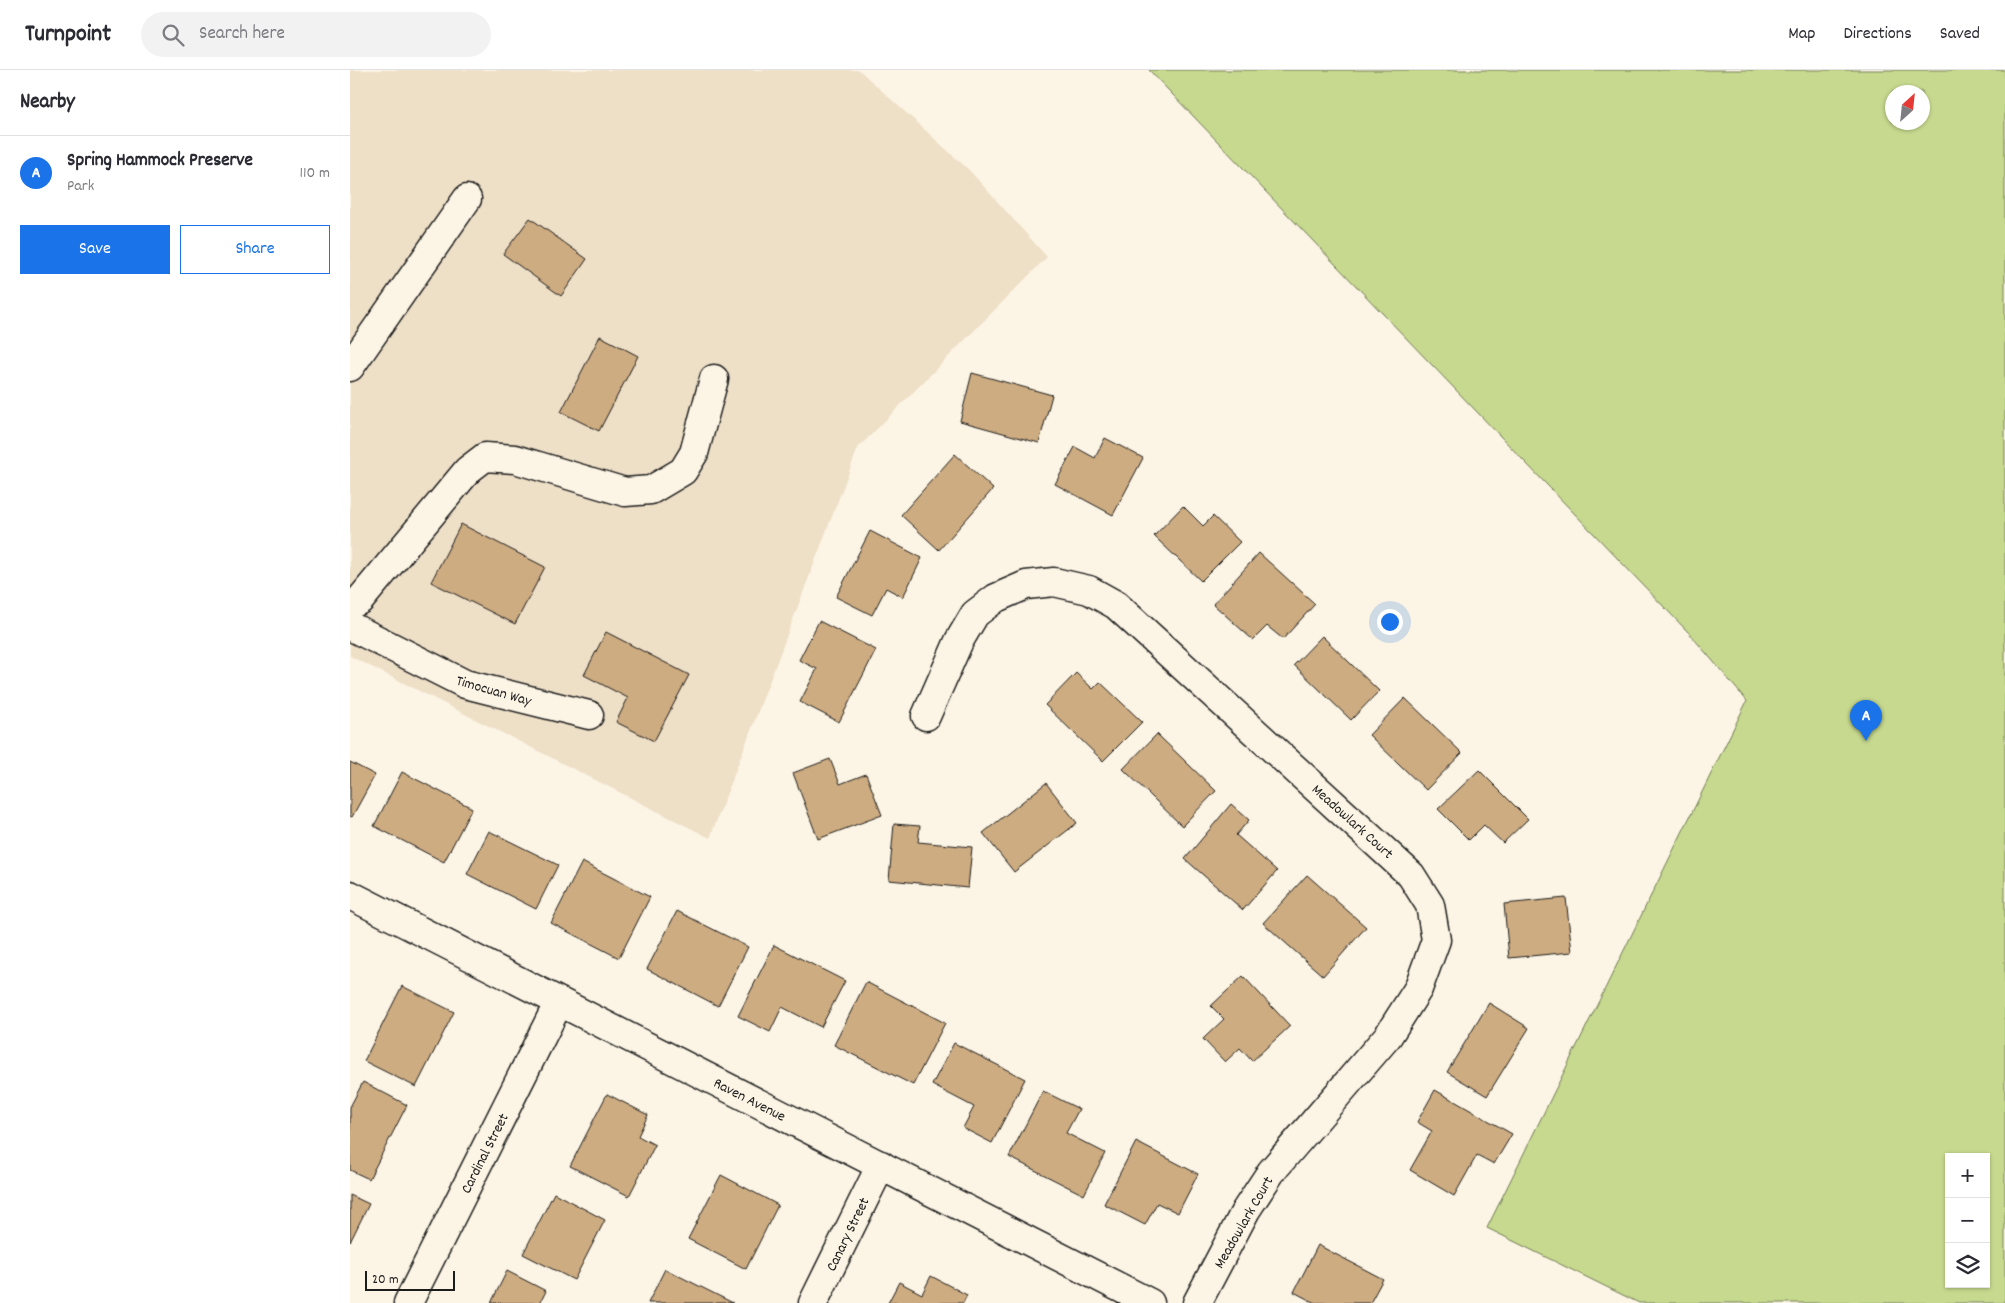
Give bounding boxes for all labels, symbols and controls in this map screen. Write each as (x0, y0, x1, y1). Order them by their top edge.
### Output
search box (141, 12, 491, 57)
text: Turnpoint (25, 18, 111, 52)
icon: search (159, 21, 187, 49)
text: Search here (199, 21, 285, 48)
text: Map (1788, 22, 1815, 47)
text: Directions (1843, 22, 1912, 47)
text: Saved (1940, 22, 1980, 47)
north arrow (1885, 85, 1930, 130)
text: Nearby (20, 88, 75, 118)
text: Spring Hammock Preserve (67, 148, 253, 175)
text: A (32, 162, 40, 185)
text: 110 m (300, 162, 330, 185)
text: Park (67, 175, 94, 198)
button: Save (20, 225, 170, 274)
button: Share (180, 225, 330, 274)
your location (1377, 609, 1403, 635)
street label: Timocuan Way (453, 671, 535, 713)
pin: A (1850, 700, 1882, 741)
street label: Meadowlark Court (1306, 780, 1398, 865)
street label: Raven Avenue (709, 1073, 789, 1129)
street label: Cardinal Street (456, 1110, 516, 1198)
map controls (1945, 1153, 1990, 1288)
button: + (1945, 1153, 1990, 1198)
street label: Meadowlark Court (1209, 1172, 1280, 1273)
street label: Canary Street (821, 1194, 876, 1276)
button: − (1945, 1198, 1990, 1243)
button: layers (1945, 1243, 1990, 1288)
scale bar (365, 1268, 455, 1291)
text: 20 m (372, 1270, 399, 1290)

